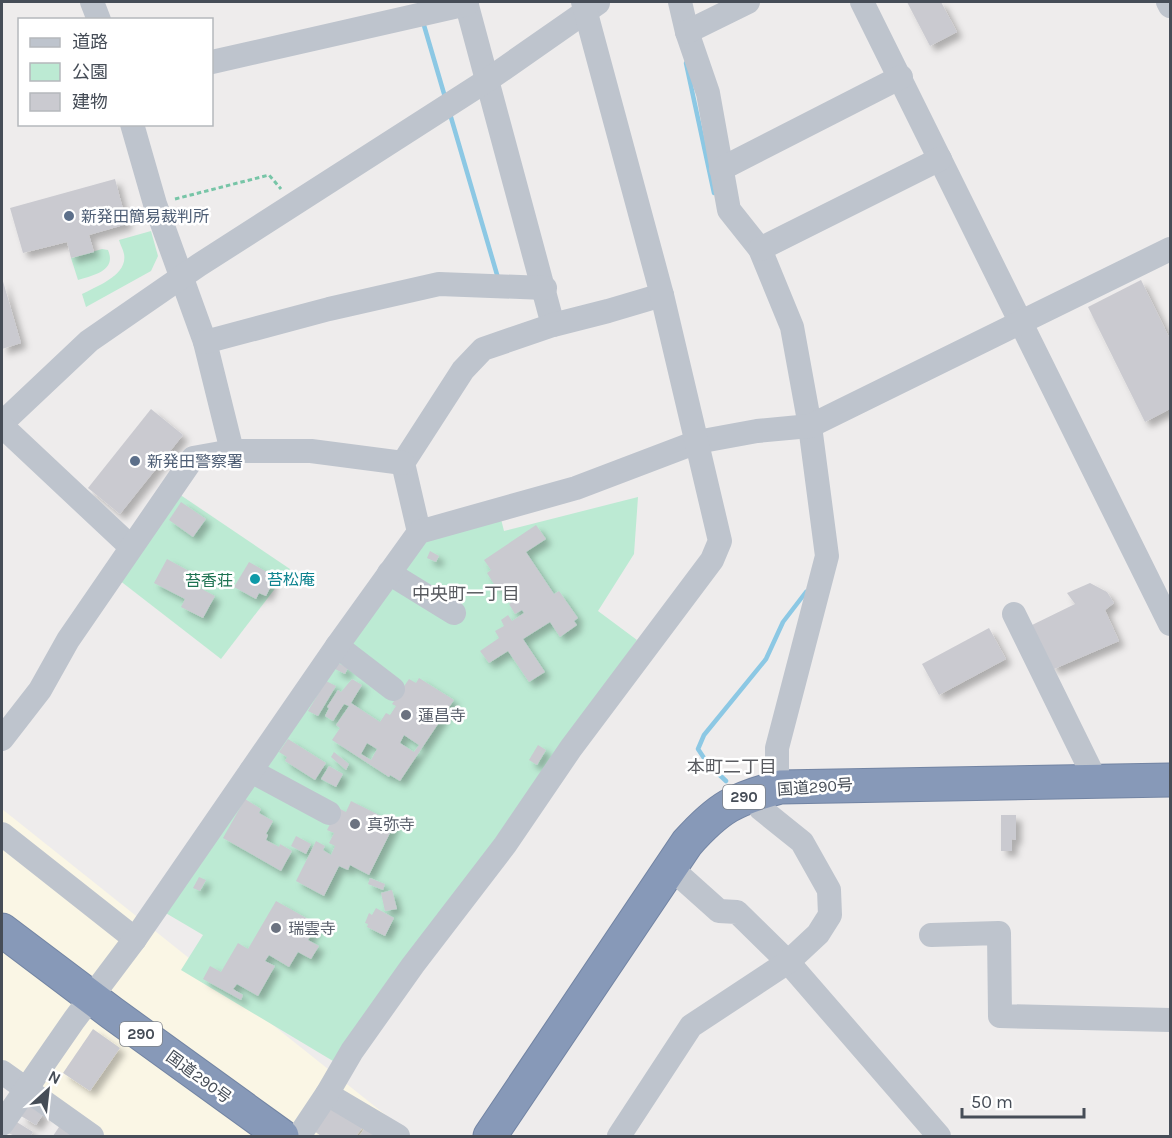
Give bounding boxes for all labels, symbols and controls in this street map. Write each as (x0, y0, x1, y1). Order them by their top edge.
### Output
legend (18, 18, 213, 126)
text: 道路 (72, 31, 108, 53)
text: 公園 (72, 61, 108, 83)
text: 建物 (72, 91, 108, 113)
place label: 新発田簡易裁判所 (81, 207, 209, 226)
marker: 新発田簡易裁判所 (62, 209, 76, 223)
place label: 新発田警察署 (147, 452, 243, 471)
marker: 新発田警察署 (128, 454, 142, 468)
place label: 苔松庵 (267, 570, 315, 589)
park label: 苔香荘 (185, 571, 233, 590)
marker: 苔松庵 (248, 572, 262, 586)
district label: 中央町一丁目 (412, 583, 520, 605)
place label: 蓮昌寺 (418, 706, 466, 725)
marker: 蓮昌寺 (399, 708, 413, 722)
district label: 本町二丁目 (687, 756, 777, 778)
street label: 国道290号 (776, 775, 854, 799)
road number: 290 (723, 785, 765, 809)
place label: 真弥寺 (367, 815, 415, 834)
marker: 真弥寺 (348, 817, 362, 831)
place label: 瑞雲寺 (288, 919, 336, 938)
marker: 瑞雲寺 (269, 921, 283, 935)
road number: 290 (120, 1022, 162, 1046)
street label: 国道290号 (163, 1047, 235, 1107)
north arrow (18, 1060, 78, 1120)
text: N (45, 1066, 64, 1088)
scale bar (962, 1081, 1084, 1119)
text: 50 m (971, 1091, 1013, 1113)

